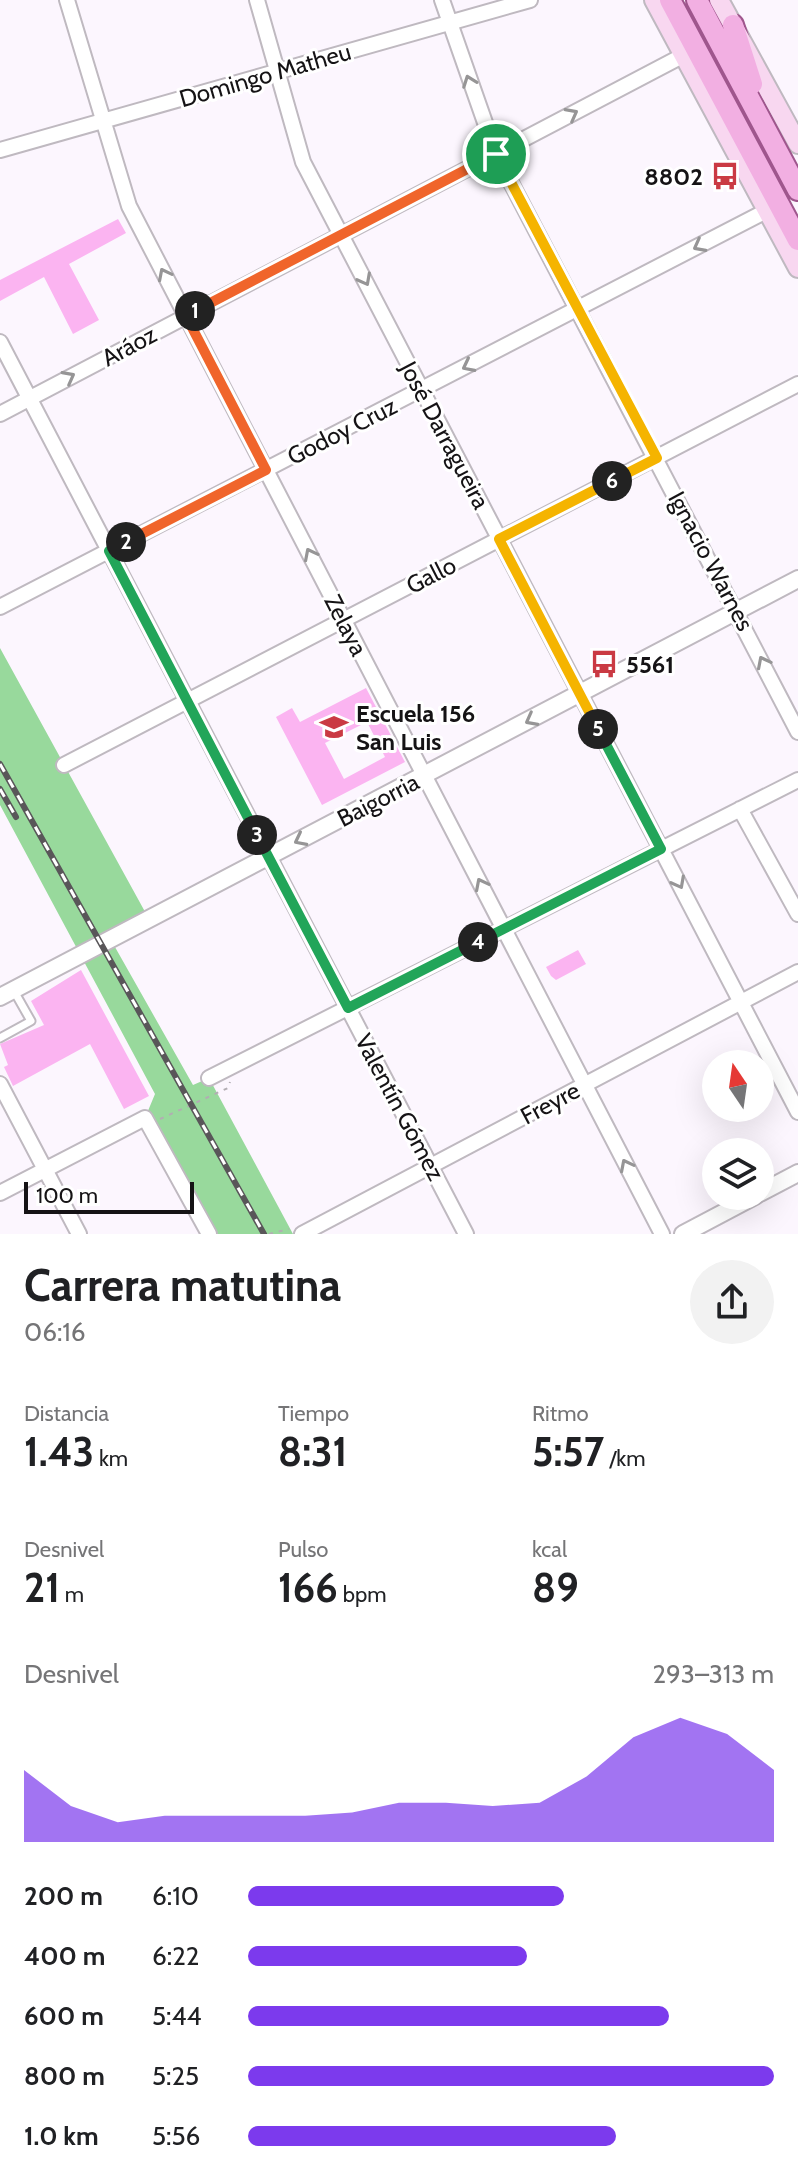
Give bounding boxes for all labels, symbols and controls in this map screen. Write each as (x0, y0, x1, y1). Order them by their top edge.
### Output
street label: Domingo Matheu (176, 37, 354, 113)
one-way arrow (462, 75, 479, 89)
one-way arrow (564, 108, 579, 123)
pin (462, 120, 530, 188)
icon: arrive (474, 132, 518, 176)
bus stop icon: 8802 (710, 161, 740, 191)
place label: 8802 (644, 162, 703, 191)
one-way arrow (692, 237, 707, 252)
one-way arrow (159, 267, 174, 282)
one-way arrow (355, 272, 370, 287)
pin: 1 (175, 291, 215, 331)
text: 1 (191, 297, 199, 324)
street label: Aráoz (97, 320, 161, 372)
street label: José Darragueira (394, 355, 496, 514)
one-way arrow (462, 357, 477, 372)
one-way arrow (61, 372, 76, 387)
street label: Godoy Cruz (282, 391, 402, 471)
pin: 6 (592, 461, 632, 501)
text: 6 (606, 467, 618, 494)
street label: Ignacio Warnes (662, 486, 760, 636)
pin: 2 (106, 522, 146, 562)
text: 2 (120, 528, 132, 555)
one-way arrow (304, 548, 319, 563)
street label: Gallo (401, 550, 461, 600)
street label: Zelaya (318, 589, 374, 661)
bus stop icon: 5561 (589, 649, 619, 679)
place label: 5561 (626, 650, 674, 679)
one-way arrow (757, 656, 773, 671)
place label: Escuela 156 San Luis (356, 699, 475, 756)
pin: 5 (578, 709, 618, 749)
one-way arrow (525, 711, 540, 726)
school or university icon: Escuela 156 San Luis (319, 712, 349, 742)
text: 5 (592, 715, 604, 742)
street label: Baigorria (332, 767, 424, 833)
pin: 3 (237, 815, 277, 855)
text: 3 (251, 821, 263, 848)
one-way arrow (294, 830, 309, 846)
one-way arrow (669, 875, 684, 890)
one-way arrow (475, 878, 491, 893)
pin: 4 (458, 922, 498, 962)
text: 4 (471, 928, 485, 955)
street label: Valentín Gómez (349, 1029, 451, 1185)
north arrow (702, 1050, 774, 1122)
map controls (702, 1050, 774, 1210)
street label: Freyre (516, 1076, 584, 1130)
button: layers (702, 1138, 774, 1210)
one-way arrow (621, 1158, 636, 1173)
scale bar (24, 1178, 194, 1214)
text: 100 m (36, 1182, 98, 1209)
text: Carrera matutina (24, 1259, 341, 1312)
button: share (690, 1260, 774, 1344)
text: 06:16 (24, 1316, 86, 1348)
text: Distancia (24, 1400, 109, 1427)
text: Tiempo (278, 1400, 349, 1427)
text: Ritmo (532, 1400, 589, 1427)
text: 1.43 (24, 1427, 94, 1476)
text: 8:31 (278, 1427, 347, 1476)
text: 5:57 (532, 1427, 604, 1476)
text: km (94, 1445, 128, 1472)
text: /km (604, 1445, 645, 1472)
text: Desnivel (24, 1536, 104, 1563)
text: Pulso (278, 1536, 328, 1563)
text: kcal (532, 1536, 567, 1563)
text: 21 (24, 1563, 60, 1612)
text: 166 (278, 1563, 338, 1612)
text: 89 (532, 1563, 579, 1612)
text: m (60, 1581, 84, 1608)
text: bpm (338, 1581, 386, 1608)
text: Desnivel (24, 1658, 119, 1690)
text: 293–313 m (652, 1658, 774, 1690)
text: 200 m (24, 1880, 103, 1912)
text: 6:10 (152, 1880, 199, 1912)
text: 400 m (24, 1940, 105, 1972)
text: 6:22 (152, 1940, 199, 1972)
text: 600 m (24, 2000, 104, 2032)
text: 5:44 (152, 2000, 202, 2032)
text: 800 m (24, 2060, 105, 2092)
text: 5:25 (152, 2060, 199, 2092)
text: 1.0 km (24, 2120, 99, 2152)
text: 5:56 (152, 2120, 200, 2152)

